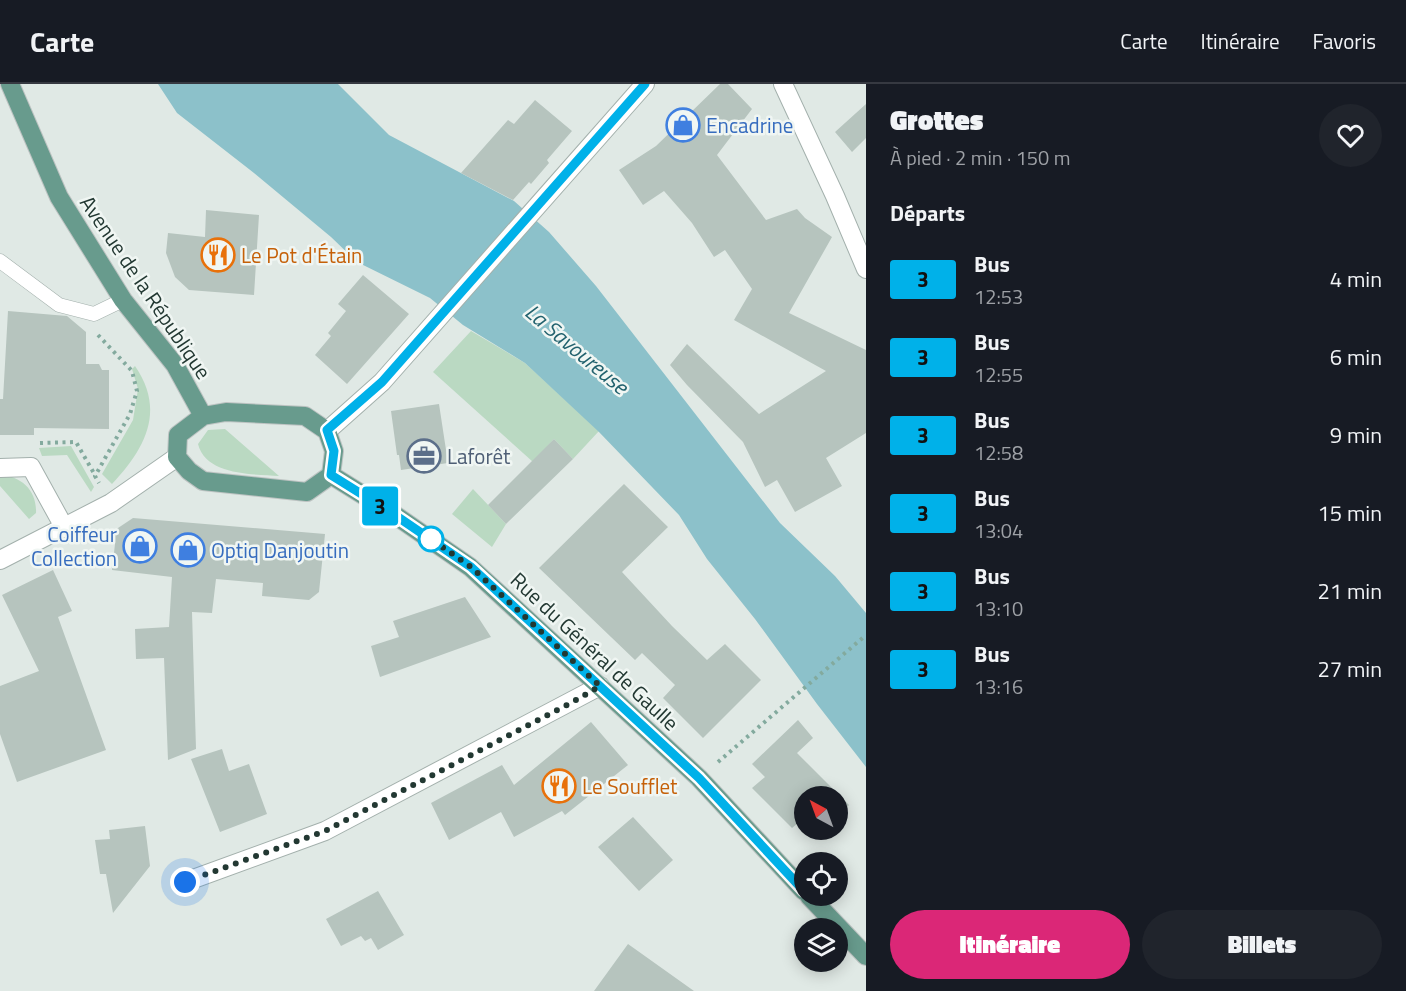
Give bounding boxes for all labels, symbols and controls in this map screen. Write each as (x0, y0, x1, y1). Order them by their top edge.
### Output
text: Carte (30, 20, 94, 63)
text: Carte (1120, 25, 1168, 57)
text: Itinéraire (1201, 25, 1280, 57)
text: Favoris (1313, 25, 1376, 57)
text: Grottes (890, 98, 983, 141)
button: heart (1319, 104, 1382, 167)
shop icon: Encadrine (665, 107, 701, 143)
place label: Encadrine (706, 109, 793, 141)
text: À pied · 2 min · 150 m (890, 142, 1070, 173)
street label: Avenue de la République (72, 189, 220, 385)
text: Départs (890, 196, 965, 230)
restaurant icon: Le Pot d'Étain (200, 237, 236, 273)
place label: Le Pot d'Étain (241, 239, 362, 271)
text: Bus (974, 247, 1010, 281)
text: 4 min (1330, 262, 1382, 296)
text: 3 (917, 263, 929, 295)
text: 12:53 (974, 281, 1023, 312)
water label: La Savoureuse (518, 295, 638, 404)
text: Bus (974, 325, 1010, 359)
text: 6 min (1330, 340, 1382, 374)
text: 3 (917, 341, 929, 373)
text: 12:55 (974, 359, 1023, 390)
text: Bus (974, 403, 1010, 437)
text: 9 min (1330, 418, 1382, 452)
text: 3 (917, 419, 929, 451)
text: 12:58 (974, 437, 1023, 468)
office icon: Laforêt (406, 438, 442, 474)
place label: Laforêt (447, 440, 511, 472)
text: Bus (974, 481, 1010, 515)
line badge: 3 (360, 486, 400, 526)
text: 3 (374, 490, 386, 522)
text: 15 min (1317, 496, 1382, 530)
text: 3 (917, 497, 929, 529)
text: 13:04 (974, 515, 1023, 546)
place label: Coiffeur Collection (31, 518, 117, 574)
unlabelled marker (418, 526, 444, 552)
shop icon: Coiffeur Collection (122, 528, 158, 564)
shop icon: Optiq Danjoutin (170, 532, 206, 568)
place label: Optiq Danjoutin (211, 534, 349, 566)
text: Bus (974, 559, 1010, 593)
street label: Rue du Général de Gaulle (504, 564, 686, 738)
text: 21 min (1317, 574, 1382, 608)
text: 3 (917, 575, 929, 607)
text: 13:10 (974, 593, 1023, 624)
text: Bus (974, 637, 1010, 671)
text: 27 min (1317, 652, 1382, 686)
text: 3 (917, 653, 929, 685)
text: 13:16 (974, 671, 1023, 702)
restaurant icon: Le Soufflet (541, 768, 577, 804)
place label: Le Soufflet (582, 770, 678, 802)
north arrow (794, 786, 848, 840)
map controls (794, 786, 848, 972)
button: locate (794, 852, 848, 906)
your location (170, 867, 200, 897)
button: Itinéraire (890, 910, 1130, 979)
button: Billets (1142, 910, 1382, 979)
button: layers (794, 918, 848, 972)

